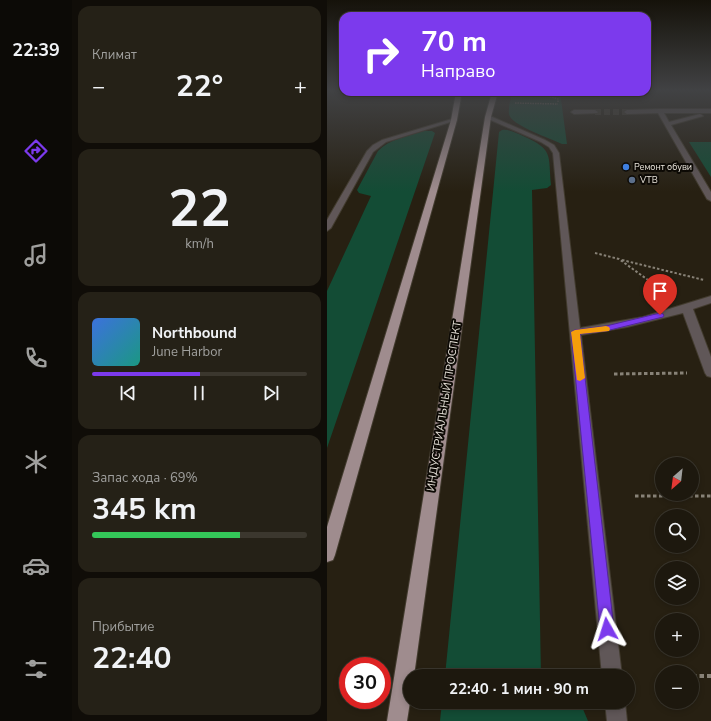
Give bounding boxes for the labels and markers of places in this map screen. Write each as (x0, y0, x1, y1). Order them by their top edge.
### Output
place label: Ремонт обуви (634, 161, 692, 173)
marker: Ремонт обуви (621, 162, 631, 172)
place label: VTB (639, 174, 658, 186)
marker: VTB (627, 175, 637, 185)
pin (643, 274, 677, 315)

